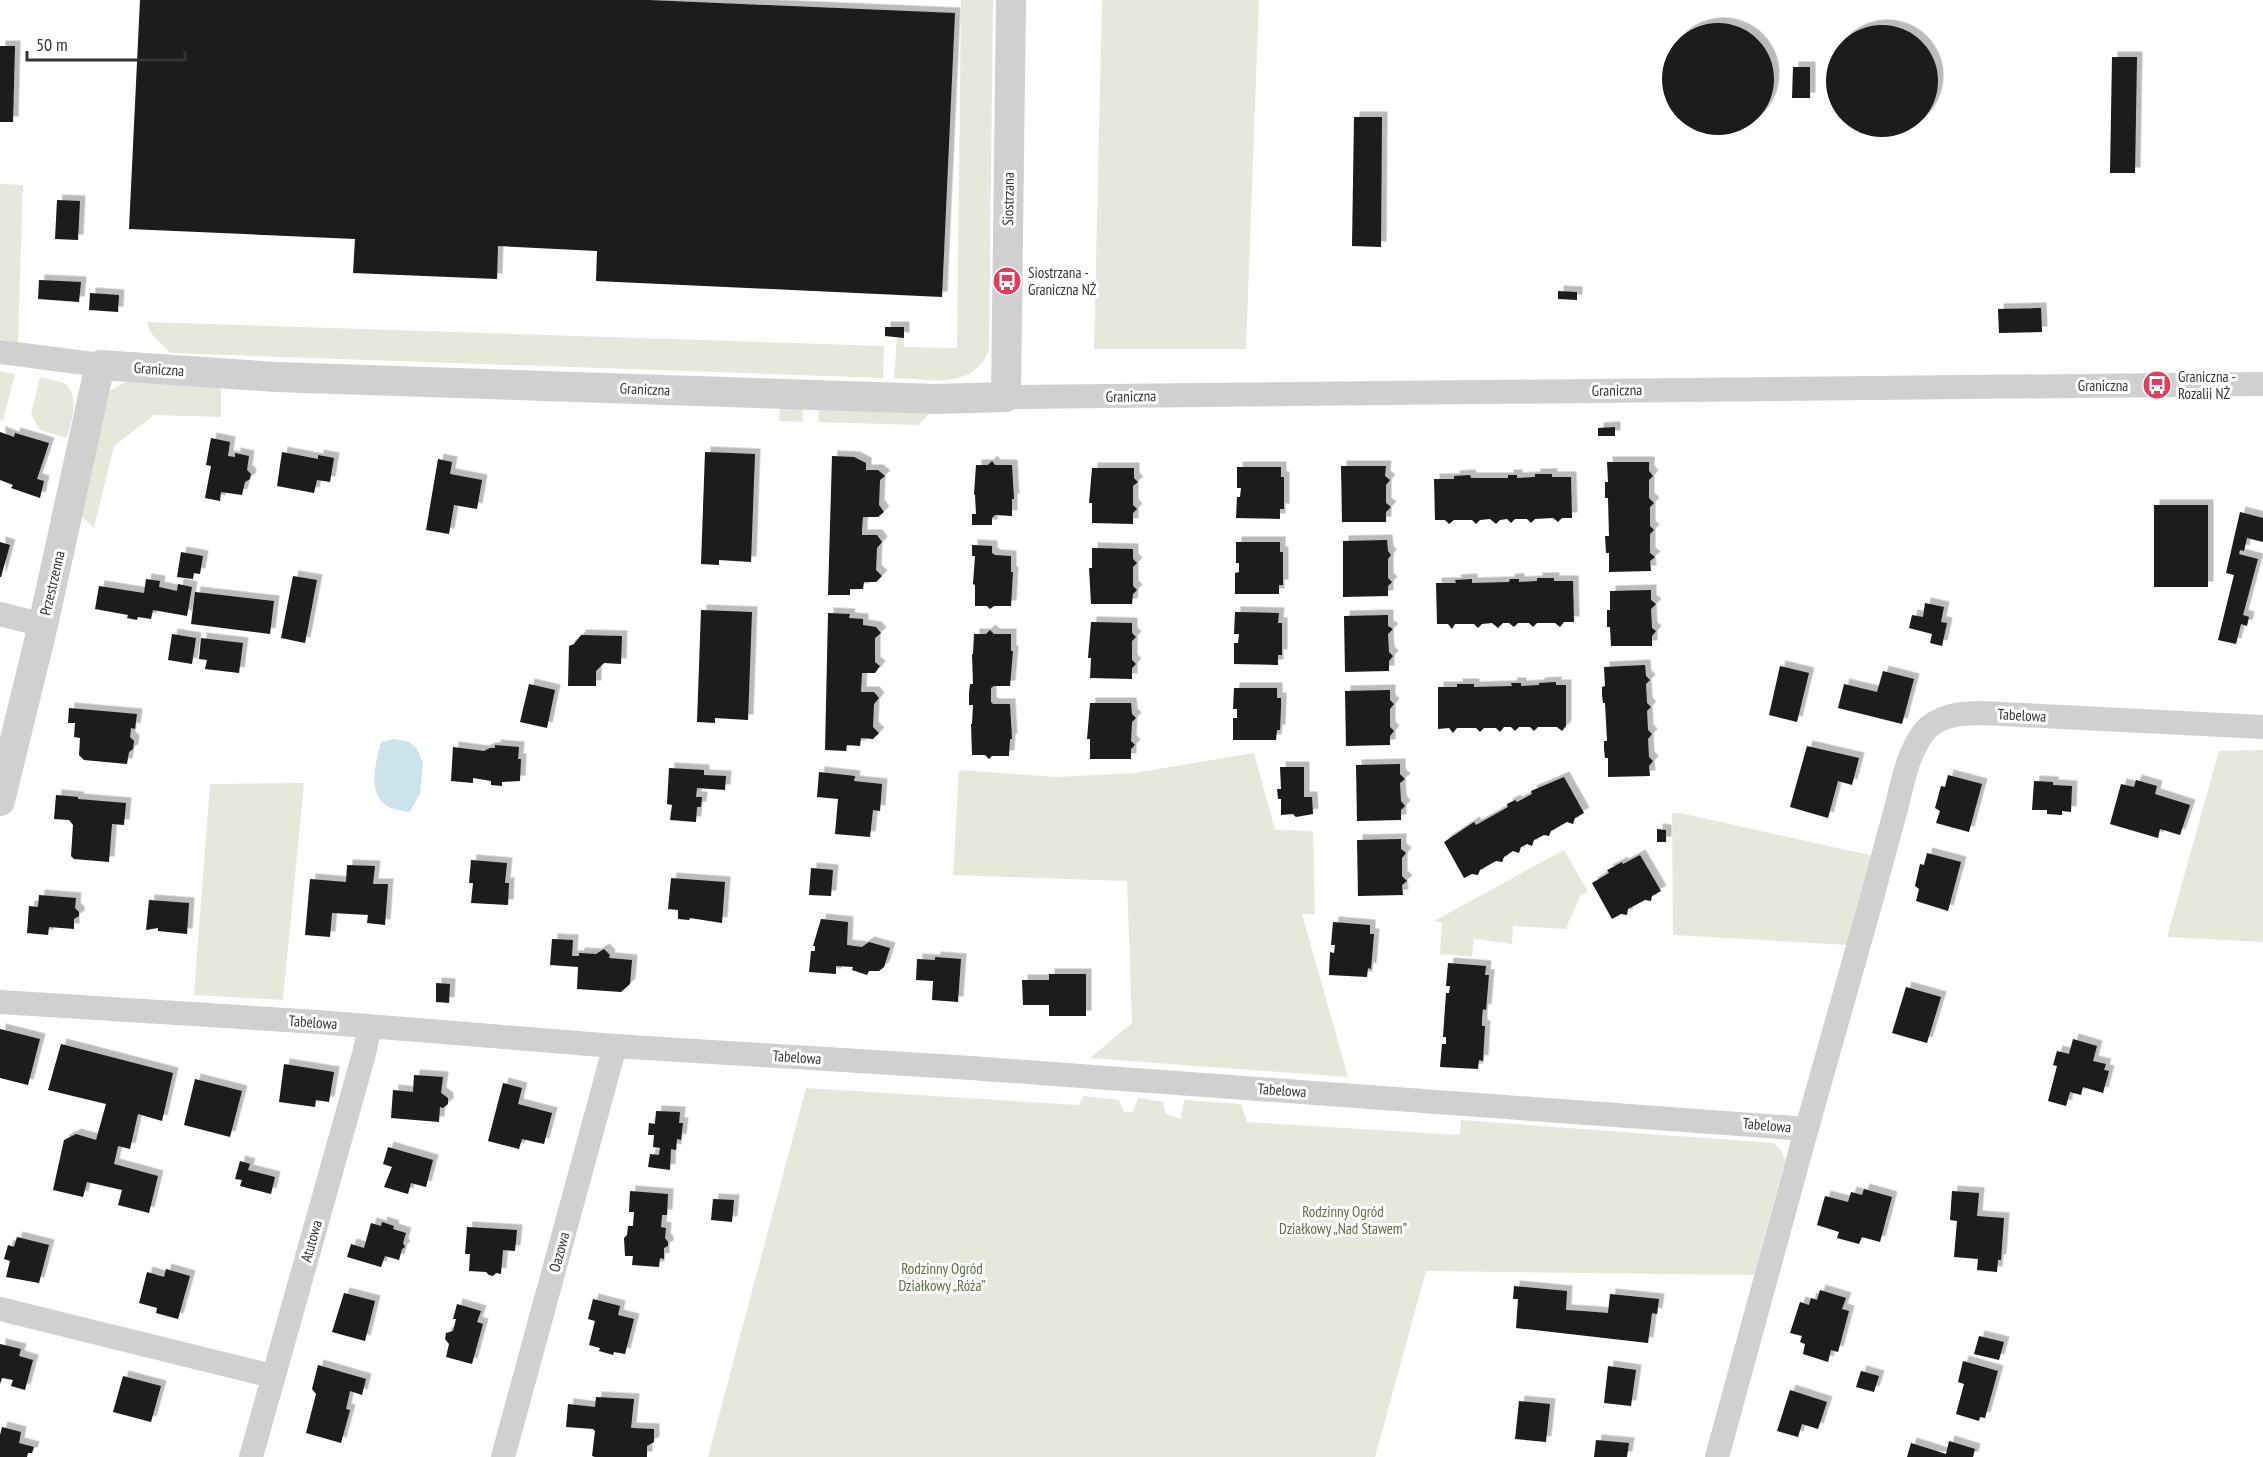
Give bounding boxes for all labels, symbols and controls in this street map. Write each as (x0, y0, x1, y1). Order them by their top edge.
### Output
scale bar (27, 24, 184, 62)
text: 50 m (36, 33, 68, 56)
street label: Siostrzana (998, 172, 1018, 226)
place label: Siostrzana - Graniczna NŻ (1028, 263, 1097, 299)
bus stop icon: Siostrzana - Graniczna NŻ (991, 265, 1023, 297)
street label: Graniczna (133, 358, 185, 380)
place label: Graniczna - Rozalii NŻ (2178, 367, 2236, 403)
bus stop icon: Graniczna - Rozalii NŻ (2141, 369, 2173, 401)
street label: Graniczna (2078, 376, 2128, 395)
street label: Graniczna (619, 379, 671, 399)
street label: Graniczna (1592, 380, 1642, 400)
street label: Graniczna (1106, 386, 1156, 406)
street label: Przestrzenna (35, 549, 69, 617)
street label: Tabelowa (1997, 704, 2047, 726)
street label: Tabelowa (288, 1011, 338, 1033)
street label: Tabelowa (772, 1046, 822, 1068)
street label: Tabelowa (1257, 1079, 1307, 1101)
street label: Tabelowa (1742, 1113, 1792, 1137)
park label: Rodzinny Ogród Działkowy „Nad Stawem” (1279, 1202, 1407, 1238)
street label: Atutowa (296, 1218, 326, 1264)
street label: Oazowa (545, 1230, 573, 1274)
park label: Rodzinny Ogród Działkowy „Róża” (898, 1259, 986, 1295)

